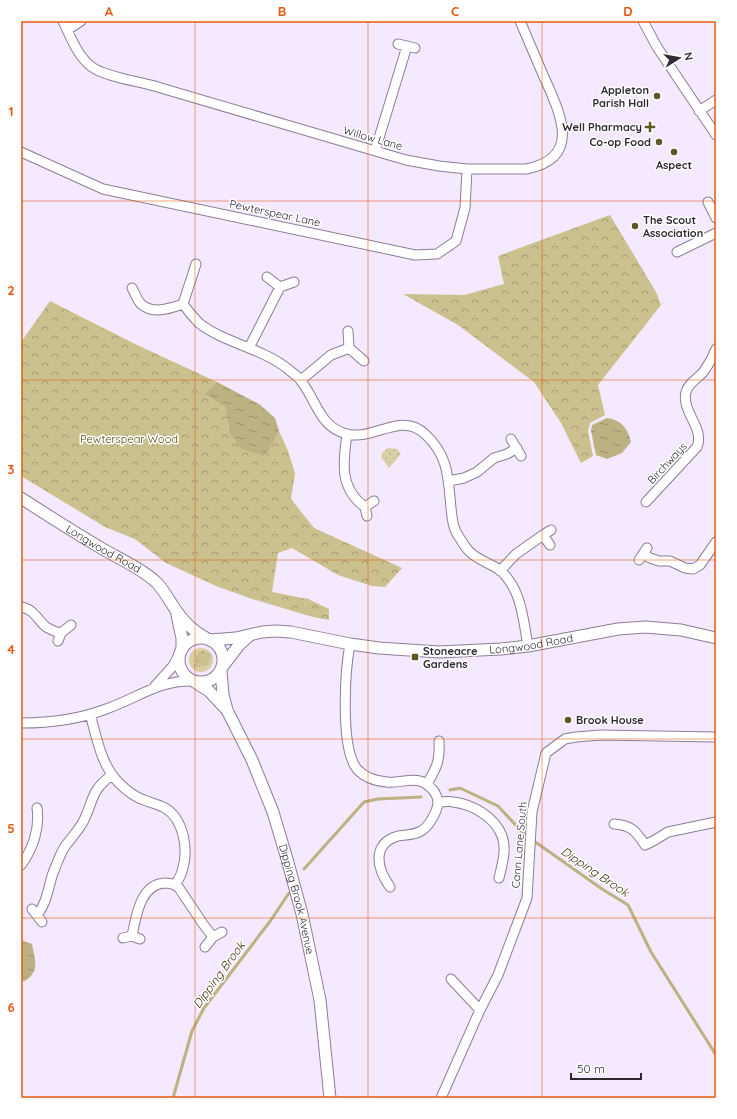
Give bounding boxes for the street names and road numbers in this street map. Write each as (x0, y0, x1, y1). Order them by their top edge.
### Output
street label: Willow Lane (342, 123, 404, 153)
street label: Pewterspear Lane (228, 197, 322, 229)
street label: Birchways (644, 439, 690, 487)
street label: Longwood Road (64, 522, 144, 576)
street label: Longwood Road (489, 631, 574, 657)
street label: Cann Lane South (508, 801, 530, 889)
street label: Dipping Brook Avenue (276, 842, 317, 956)

